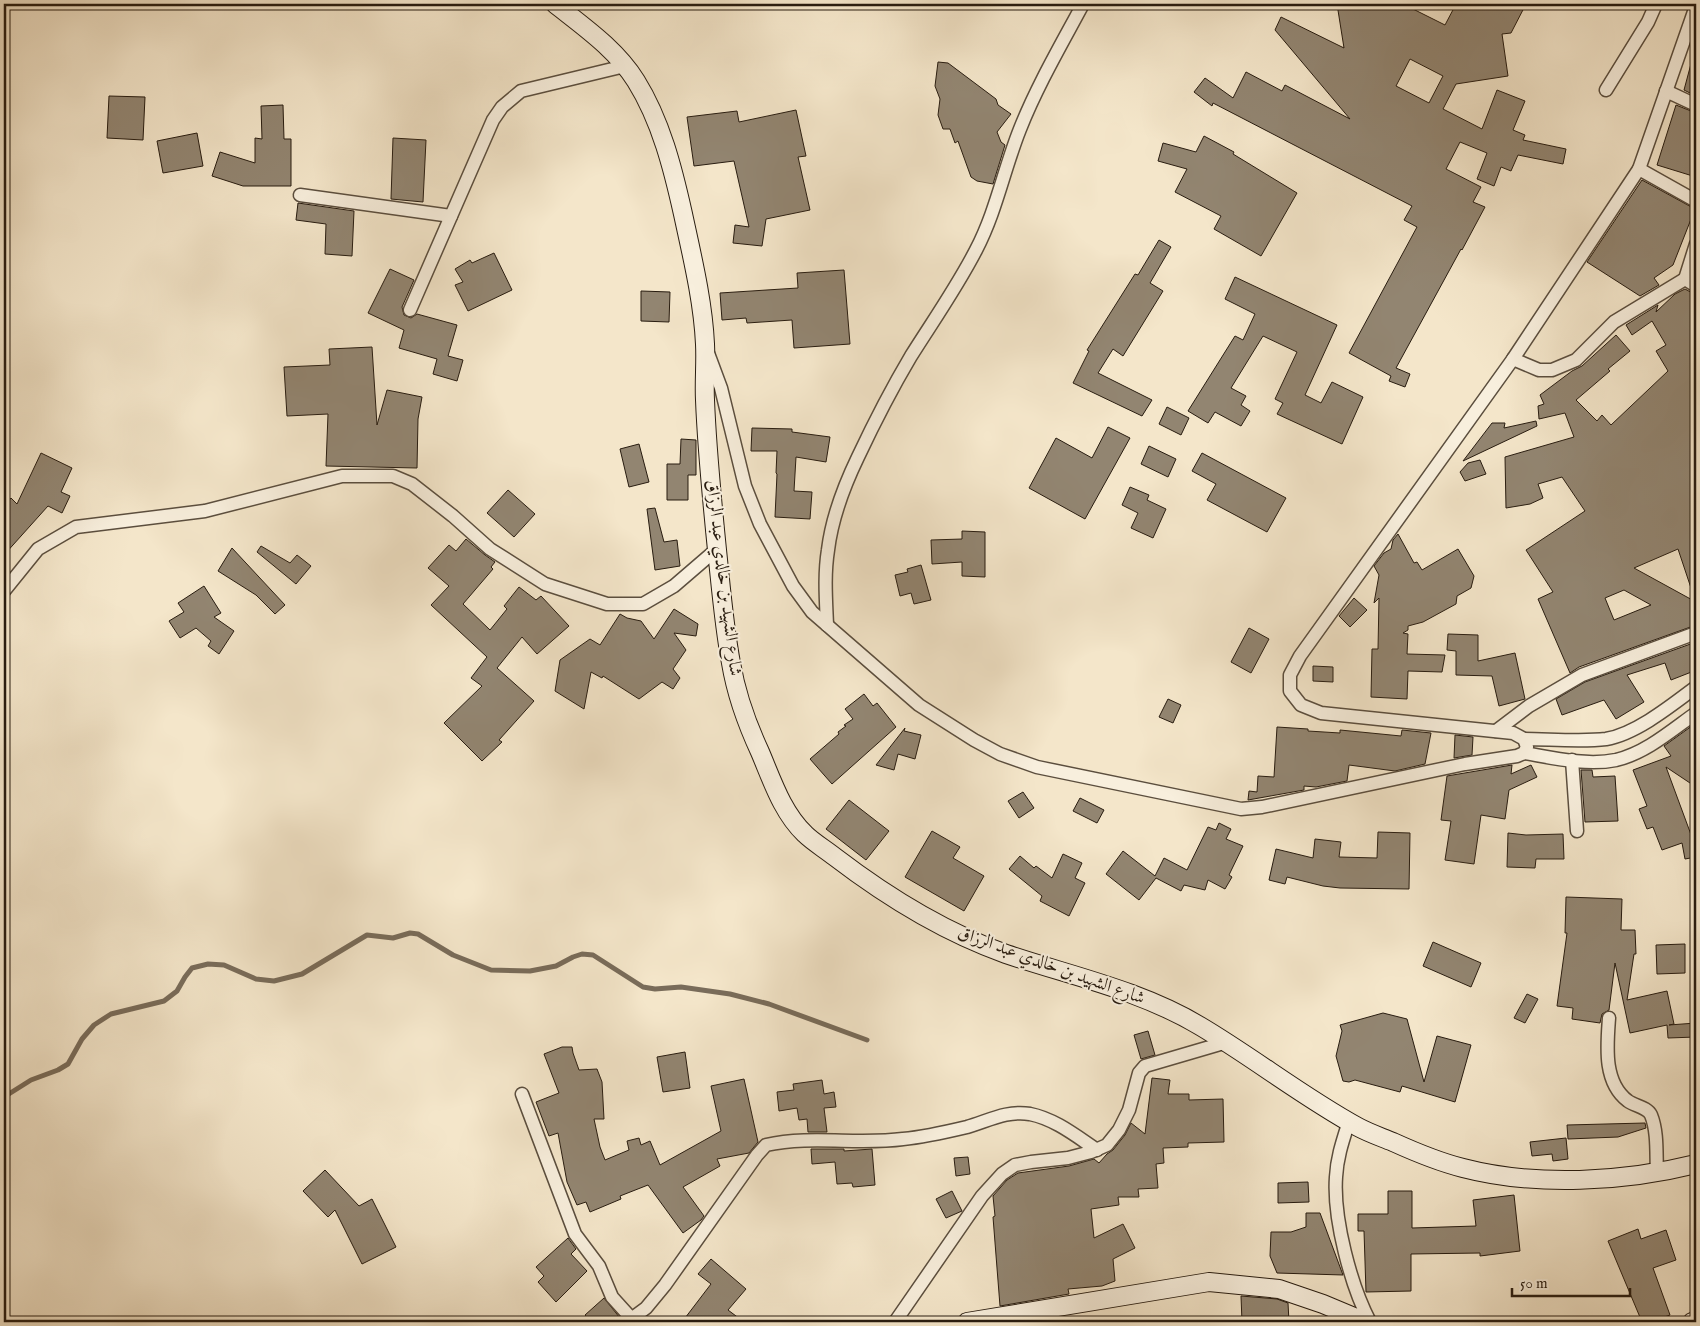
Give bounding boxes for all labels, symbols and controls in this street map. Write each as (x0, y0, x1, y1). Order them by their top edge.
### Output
street label: شارع الشهيد بن خالدي عبد الرزاق (698, 479, 746, 678)
street label: شارع الشهيد بن خالدي عبد الرزاق (954, 921, 1148, 1012)
scale bar (1512, 1266, 1630, 1298)
text: 50 m (1520, 1274, 1548, 1293)

